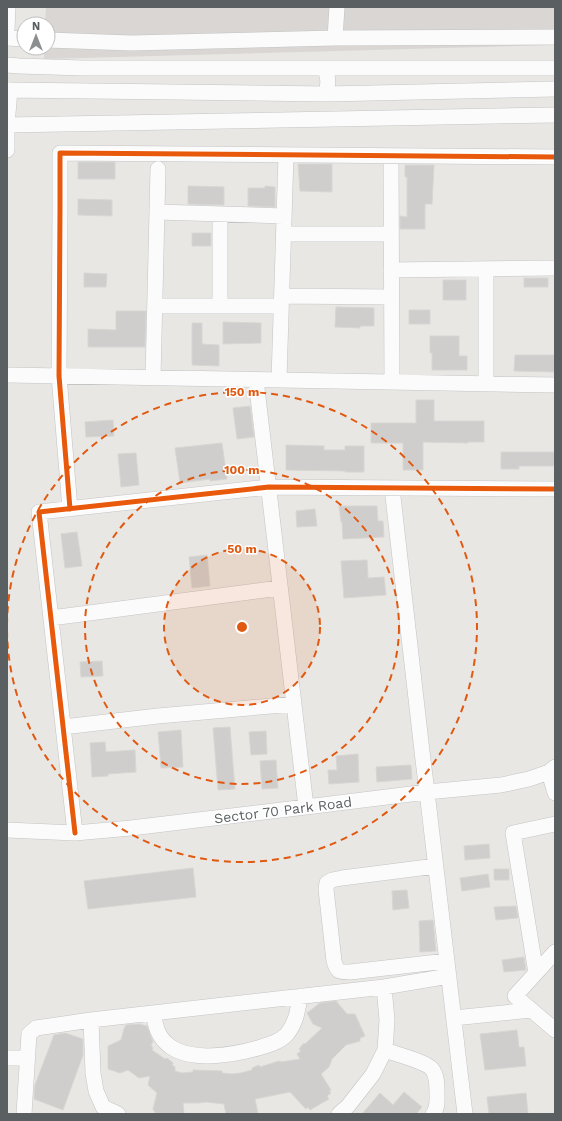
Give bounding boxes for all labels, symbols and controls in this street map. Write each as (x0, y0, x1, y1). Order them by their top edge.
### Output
north arrow (16, 16, 56, 56)
text: N (32, 20, 40, 33)
text: 150 m (225, 385, 259, 399)
text: 100 m (224, 463, 260, 477)
text: 50 m (227, 542, 257, 556)
centre of rings (235, 620, 249, 634)
street label: Sector 70 Park Road (213, 794, 353, 826)

